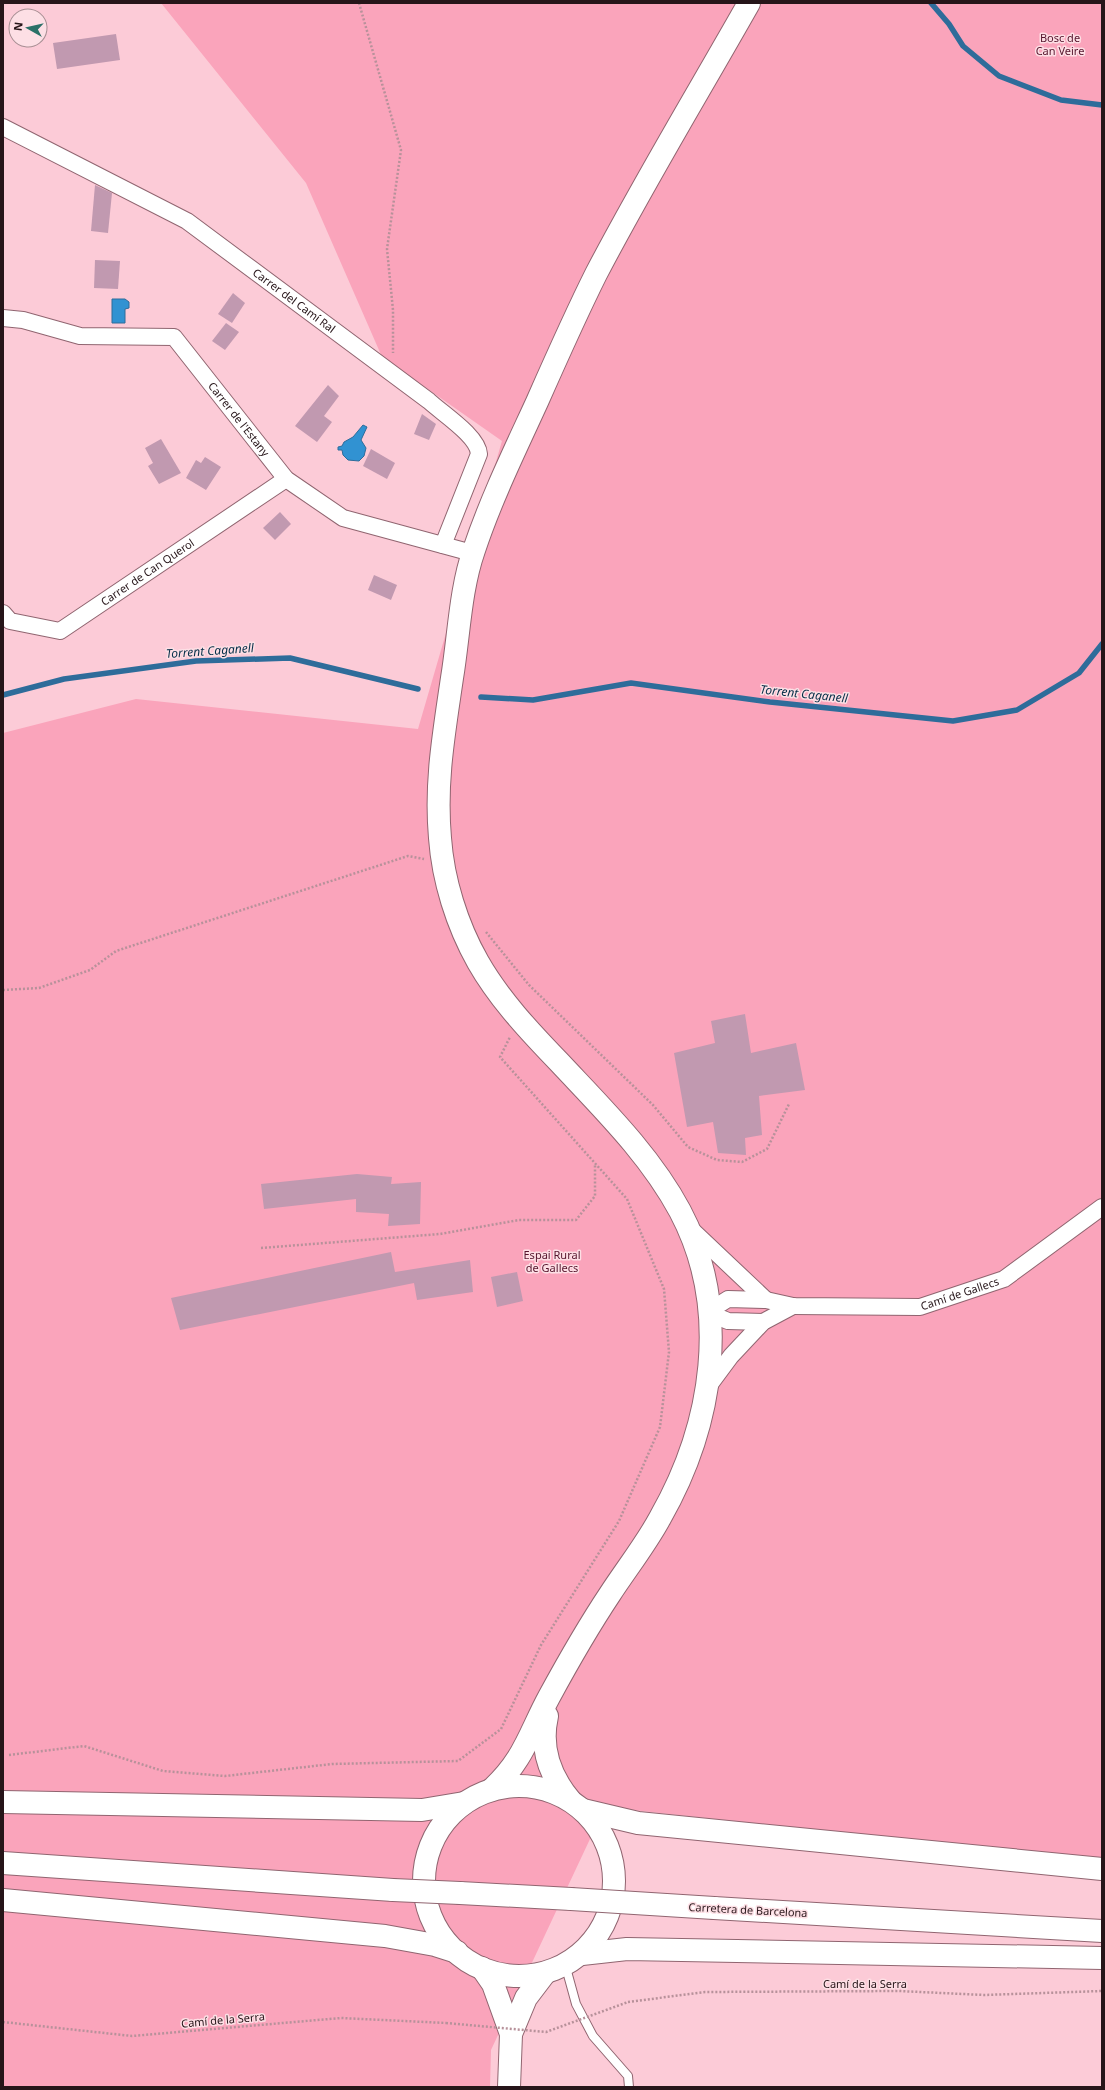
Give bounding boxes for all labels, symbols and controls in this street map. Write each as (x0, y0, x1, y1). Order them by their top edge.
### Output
north arrow (8, 8, 48, 48)
text: N (10, 21, 26, 32)
park label: Bosc de Can Veire (1036, 30, 1084, 58)
street label: Carrer del Camí Ral (250, 265, 339, 336)
street label: Carrer de l'Estany (205, 379, 273, 459)
street label: Carrer de Can Querol (97, 535, 197, 609)
water label: Torrent Caganell (165, 639, 255, 662)
water label: Torrent Caganell (759, 680, 850, 707)
park label: Espai Rural de Gallecs (524, 1247, 581, 1275)
street label: Camí de Gallecs (918, 1273, 1001, 1313)
street label: Carretera de Barcelona (688, 1899, 808, 1920)
street label: Camí de la Serra (823, 1976, 907, 1991)
street label: Camí de la Serra (180, 2008, 265, 2031)

